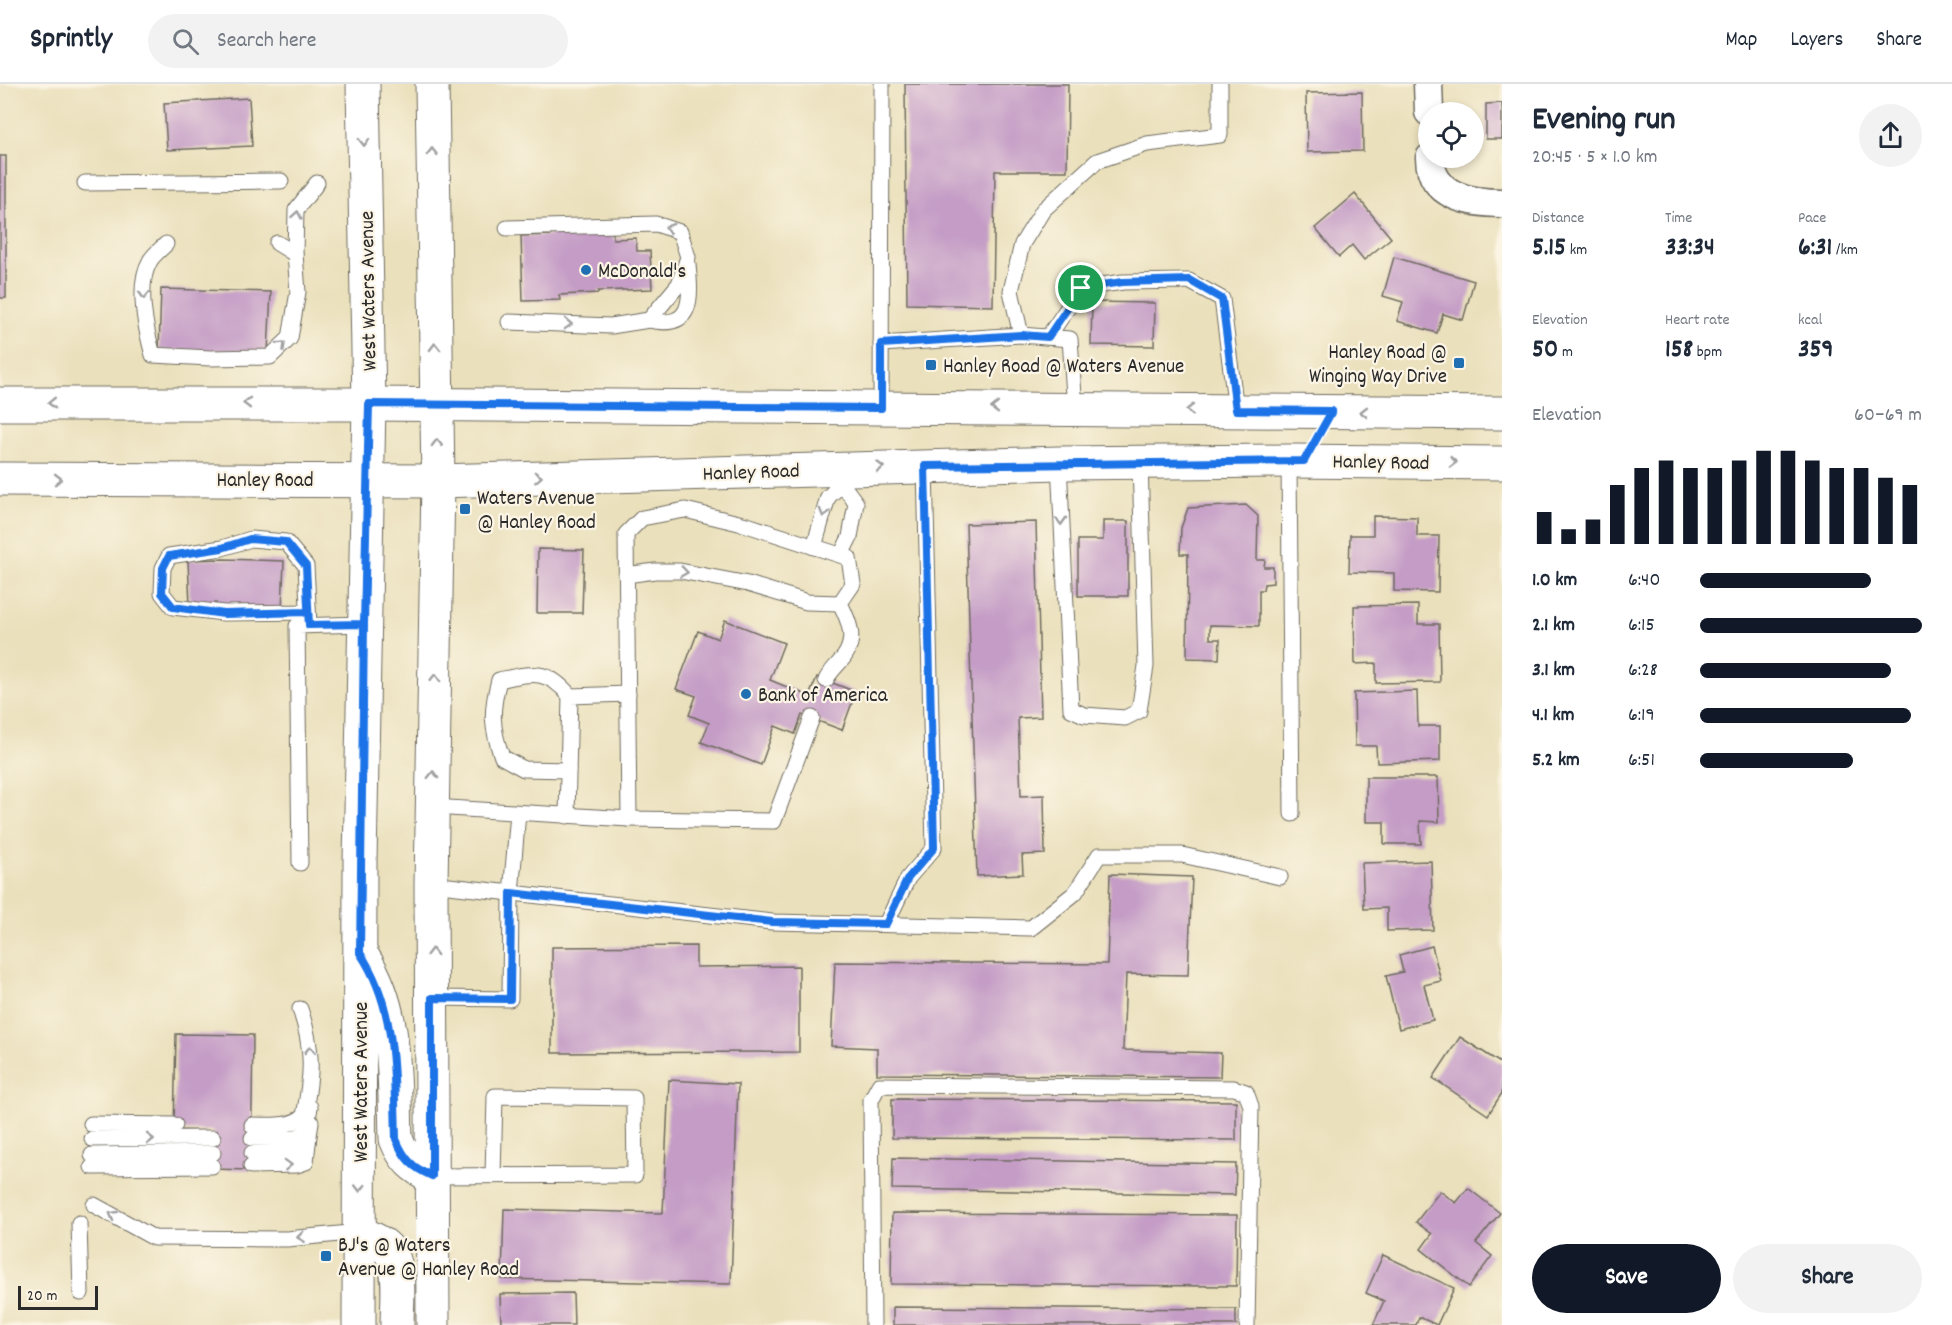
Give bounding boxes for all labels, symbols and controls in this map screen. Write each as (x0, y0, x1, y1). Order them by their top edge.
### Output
search box (148, 14, 568, 68)
text: Sprintly (30, 21, 112, 61)
icon: search (169, 25, 202, 58)
text: Search here (217, 26, 316, 57)
text: Map (1726, 26, 1757, 56)
text: Layers (1790, 26, 1843, 56)
text: Share (1876, 26, 1922, 56)
text: Evening run (1532, 98, 1676, 145)
map controls (1418, 102, 1484, 168)
button: locate (1418, 102, 1484, 168)
button: share (1859, 104, 1922, 167)
one-way arrow (358, 138, 370, 147)
text: 20:45 · 5 × 1.0 km (1532, 144, 1658, 172)
one-way arrow (426, 147, 439, 156)
text: Distance (1532, 207, 1584, 230)
text: Time (1665, 207, 1692, 230)
text: Pace (1798, 207, 1826, 230)
one-way arrow (290, 210, 303, 220)
street label: West Waters Avenue (354, 210, 386, 371)
one-way arrow (664, 223, 675, 235)
text: 5.15 (1532, 230, 1566, 267)
text: 33:34 (1665, 230, 1715, 267)
text: 6:31 (1798, 230, 1832, 267)
text: km (1566, 239, 1587, 262)
text: /km (1832, 239, 1858, 262)
place label: McDonald's (598, 258, 686, 288)
pin (1055, 262, 1106, 313)
marker: McDonald's (579, 263, 593, 277)
icon: arrive (1064, 271, 1097, 304)
one-way arrow (138, 290, 150, 299)
text: Elevation (1532, 309, 1588, 332)
text: Heart rate (1665, 309, 1730, 332)
text: kcal (1798, 309, 1822, 332)
one-way arrow (563, 318, 572, 331)
text: 50 (1532, 332, 1558, 369)
text: 158 (1665, 332, 1693, 369)
text: 359 (1798, 332, 1834, 369)
place label: Hanley Road @ Winging Way Drive (1309, 339, 1447, 393)
one-way arrow (275, 341, 286, 352)
text: m (1558, 341, 1573, 364)
text: bpm (1693, 341, 1722, 364)
one-way arrow (429, 342, 441, 351)
place label: Hanley Road @ Waters Avenue (943, 353, 1184, 383)
marker: Hanley Road @ Winging Way Drive (1452, 356, 1466, 370)
marker: Hanley Road @ Waters Avenue (924, 358, 938, 372)
one-way arrow (48, 397, 57, 410)
one-way arrow (243, 397, 252, 409)
one-way arrow (990, 402, 999, 414)
text: Elevation (1532, 402, 1602, 430)
text: 60–69 m (1854, 402, 1922, 430)
one-way arrow (1185, 404, 1194, 416)
one-way arrow (1360, 406, 1369, 418)
one-way arrow (430, 438, 443, 447)
street label: Hanley Road (1332, 448, 1430, 480)
one-way arrow (1448, 456, 1457, 468)
street label: Hanley Road (702, 457, 800, 491)
one-way arrow (875, 461, 884, 474)
street label: Hanley Road (216, 467, 314, 497)
one-way arrow (534, 471, 543, 484)
one-way arrow (54, 473, 63, 485)
place label: Waters Avenue @ Hanley Road (477, 485, 596, 539)
marker: Waters Avenue @ Hanley Road (458, 502, 472, 516)
one-way arrow (818, 507, 831, 517)
one-way arrow (1055, 517, 1068, 526)
one-way arrow (680, 566, 689, 578)
text: 1.0 km (1532, 567, 1577, 595)
text: 6:40 (1628, 567, 1660, 595)
text: 2.1 km (1532, 612, 1575, 640)
text: 6:15 (1628, 612, 1655, 640)
text: 3.1 km (1532, 657, 1575, 685)
text: 6:28 (1628, 657, 1658, 685)
one-way arrow (428, 674, 441, 683)
place label: Bank of America (758, 682, 889, 712)
marker: Bank of America (739, 687, 753, 701)
text: 4.1 km (1532, 702, 1575, 730)
text: 6:19 (1628, 702, 1655, 730)
text: 5.2 km (1532, 747, 1580, 775)
text: 6:51 (1628, 747, 1655, 775)
one-way arrow (427, 770, 439, 779)
one-way arrow (426, 947, 438, 956)
street label: West Waters Avenue (348, 1002, 378, 1162)
one-way arrow (304, 1045, 317, 1054)
one-way arrow (146, 1132, 155, 1145)
one-way arrow (284, 1159, 293, 1172)
one-way arrow (354, 1184, 366, 1193)
one-way arrow (108, 1211, 119, 1222)
one-way arrow (297, 1230, 306, 1243)
place label: BJ's @ Waters Avenue @ Hanley Road (338, 1232, 519, 1286)
button: Save (1532, 1244, 1721, 1313)
button: Share (1733, 1244, 1922, 1313)
marker: BJ's @ Waters Avenue @ Hanley Road (319, 1249, 333, 1263)
scale bar (18, 1283, 98, 1310)
text: 20 m (27, 1285, 57, 1308)

